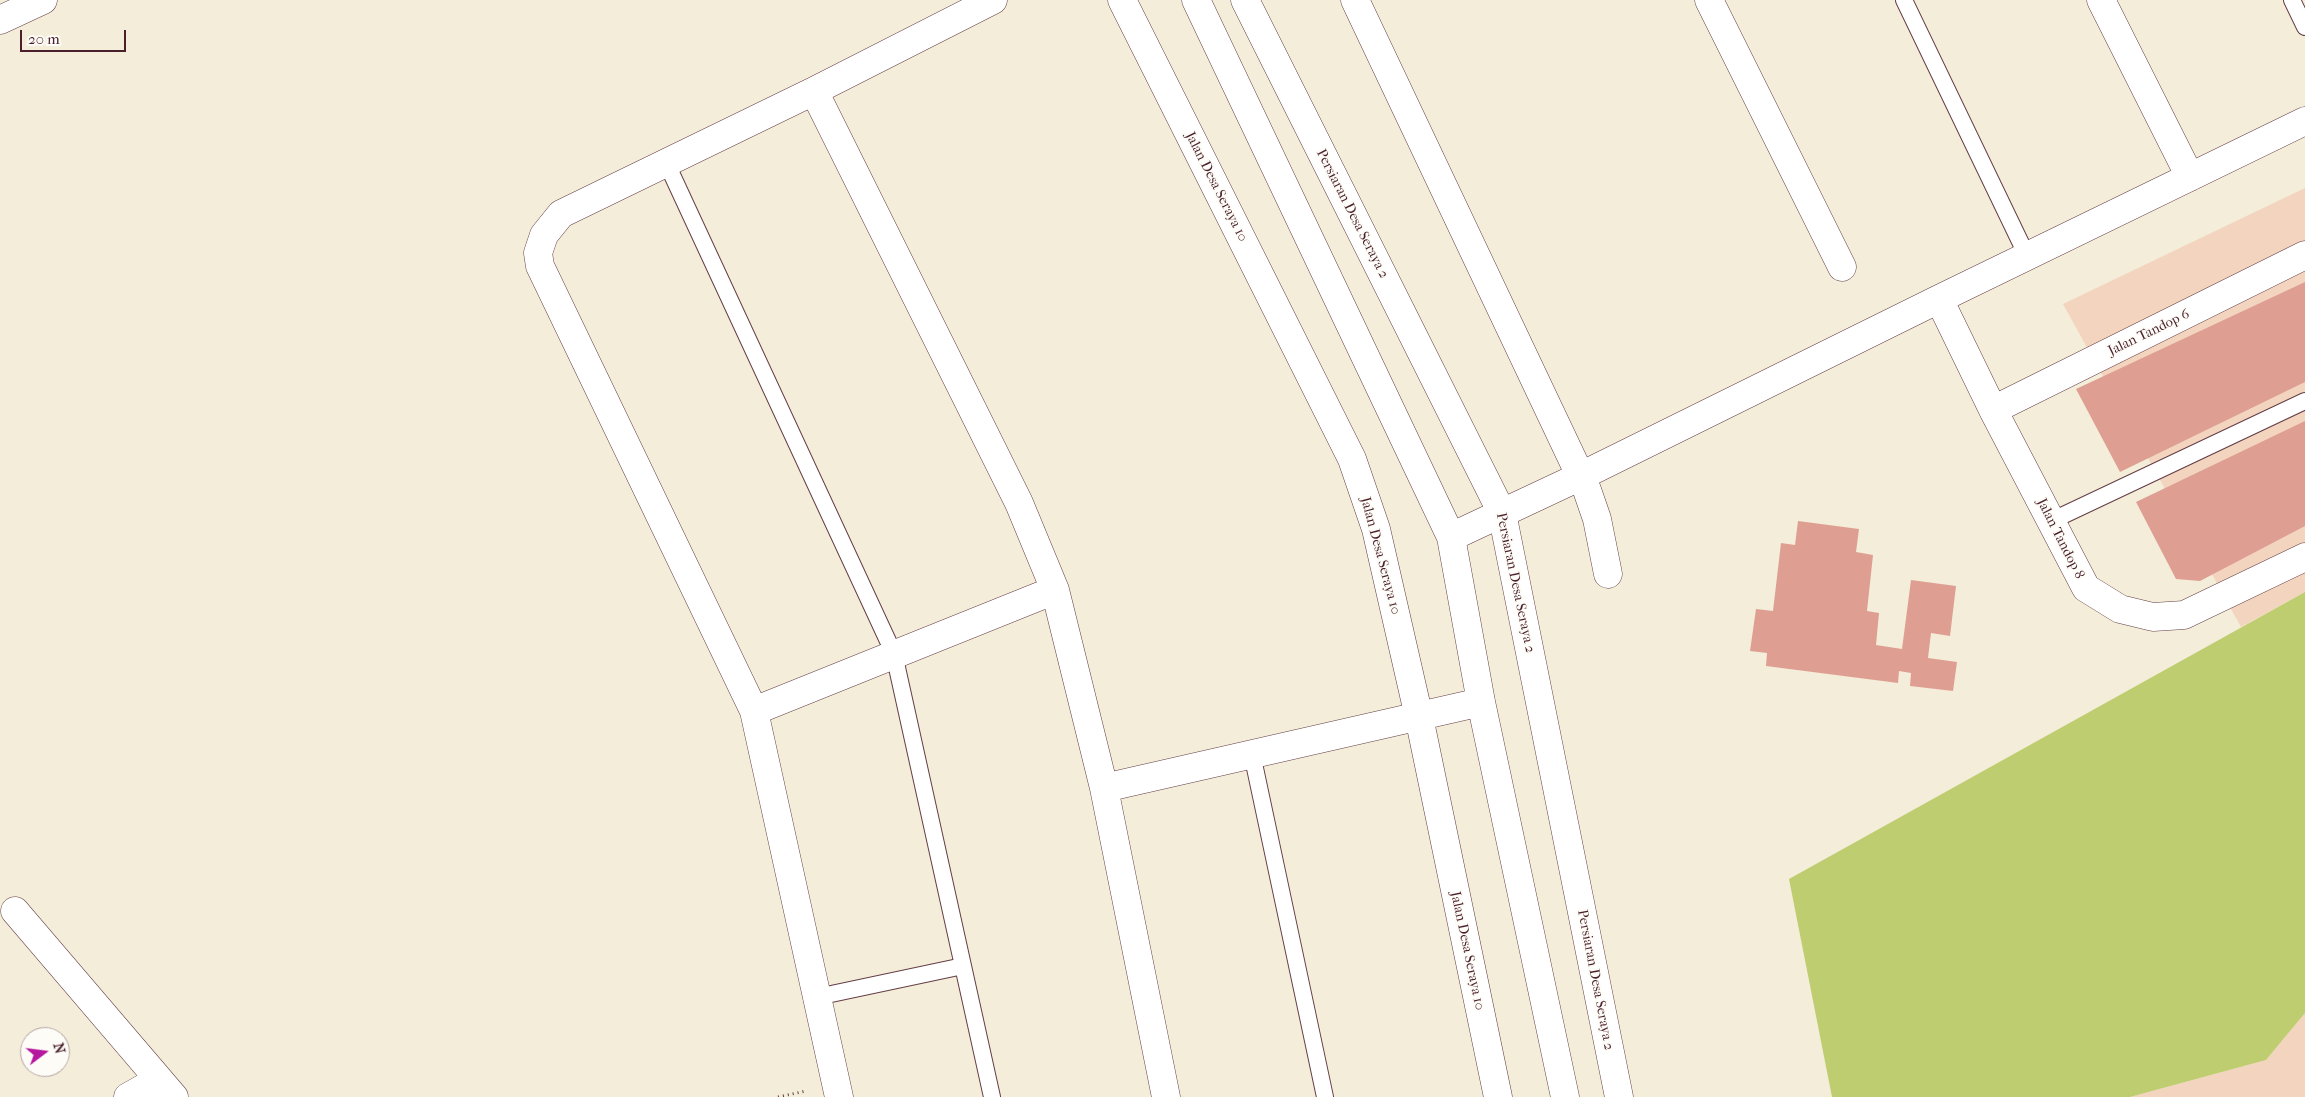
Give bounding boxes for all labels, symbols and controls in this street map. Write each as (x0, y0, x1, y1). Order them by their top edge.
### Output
scale bar (22, 20, 129, 52)
text: 20 m (28, 30, 60, 48)
street label: Jalan Desa Seraya 10 (1181, 129, 1251, 245)
street label: Persiaran Desa Seraya 2 (1312, 147, 1392, 281)
street label: Jalan Tandop 6 (2105, 306, 2193, 360)
street label: Jalan Desa Seraya 10 (1356, 495, 1404, 617)
street label: Jalan Tandop 8 (2033, 496, 2087, 582)
street label: Persiaran Desa Seraya 2 (1492, 511, 1538, 655)
street label: Jalan Desa Seraya 10 (1446, 890, 1488, 1012)
street label: Persiaran Desa Seraya 2 (1573, 908, 1617, 1052)
north arrow (20, 1027, 70, 1077)
text: N (49, 1041, 69, 1056)

